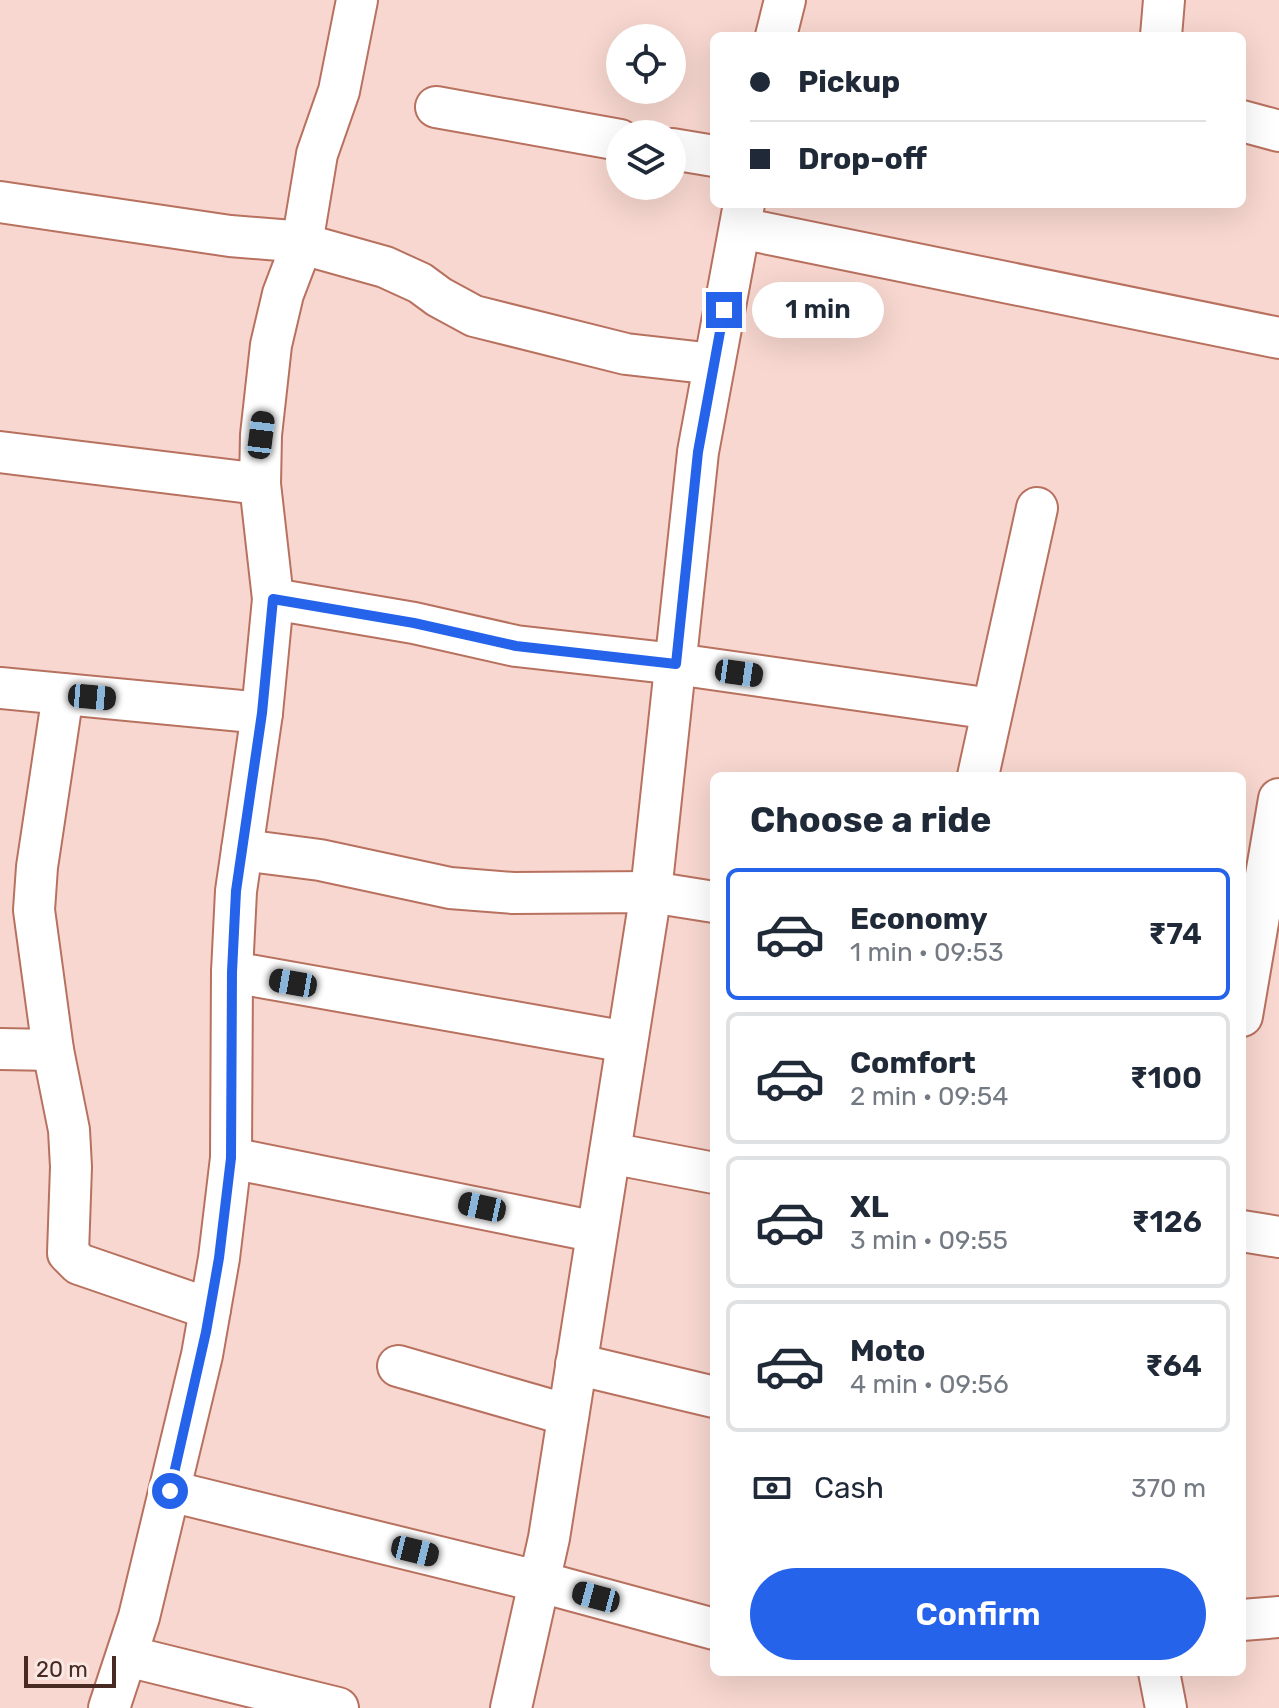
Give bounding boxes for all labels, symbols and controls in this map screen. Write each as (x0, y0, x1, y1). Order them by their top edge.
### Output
map controls (606, 24, 686, 200)
button: locate (606, 24, 686, 104)
text: Pickup (798, 64, 900, 100)
button: layers (606, 120, 686, 200)
text: Drop-off (798, 141, 927, 177)
callout: 1 min (752, 282, 884, 338)
route end (706, 292, 742, 328)
text: 1 min (785, 294, 851, 325)
car (246, 410, 276, 460)
car (714, 658, 764, 688)
car (67, 683, 117, 711)
text: Choose a ride (750, 798, 991, 841)
icon: car (754, 898, 826, 970)
text: Economy (850, 901, 988, 937)
text: ₹74 (1148, 916, 1202, 952)
text: 1 min · 09:53 (850, 937, 1004, 968)
car (267, 967, 319, 999)
icon: car (754, 1042, 826, 1114)
text: Comfort (850, 1045, 976, 1081)
text: ₹100 (1130, 1060, 1202, 1096)
text: 2 min · 09:54 (850, 1081, 1008, 1112)
icon: car (754, 1186, 826, 1258)
text: XL (850, 1189, 889, 1225)
car (456, 1190, 508, 1224)
text: ₹126 (1132, 1204, 1202, 1240)
text: 3 min · 09:55 (850, 1225, 1008, 1256)
icon: car (754, 1330, 826, 1402)
text: Moto (850, 1333, 925, 1369)
text: ₹64 (1145, 1348, 1202, 1384)
text: 4 min · 09:56 (850, 1369, 1009, 1400)
icon: cash (750, 1466, 794, 1510)
text: Cash (814, 1470, 884, 1506)
route start (152, 1473, 188, 1509)
text: 370 m (1131, 1473, 1206, 1504)
car (389, 1534, 441, 1568)
button: Confirm (750, 1568, 1206, 1660)
car (570, 1579, 622, 1615)
scale bar (24, 1652, 116, 1688)
text: 20 m (36, 1656, 88, 1683)

